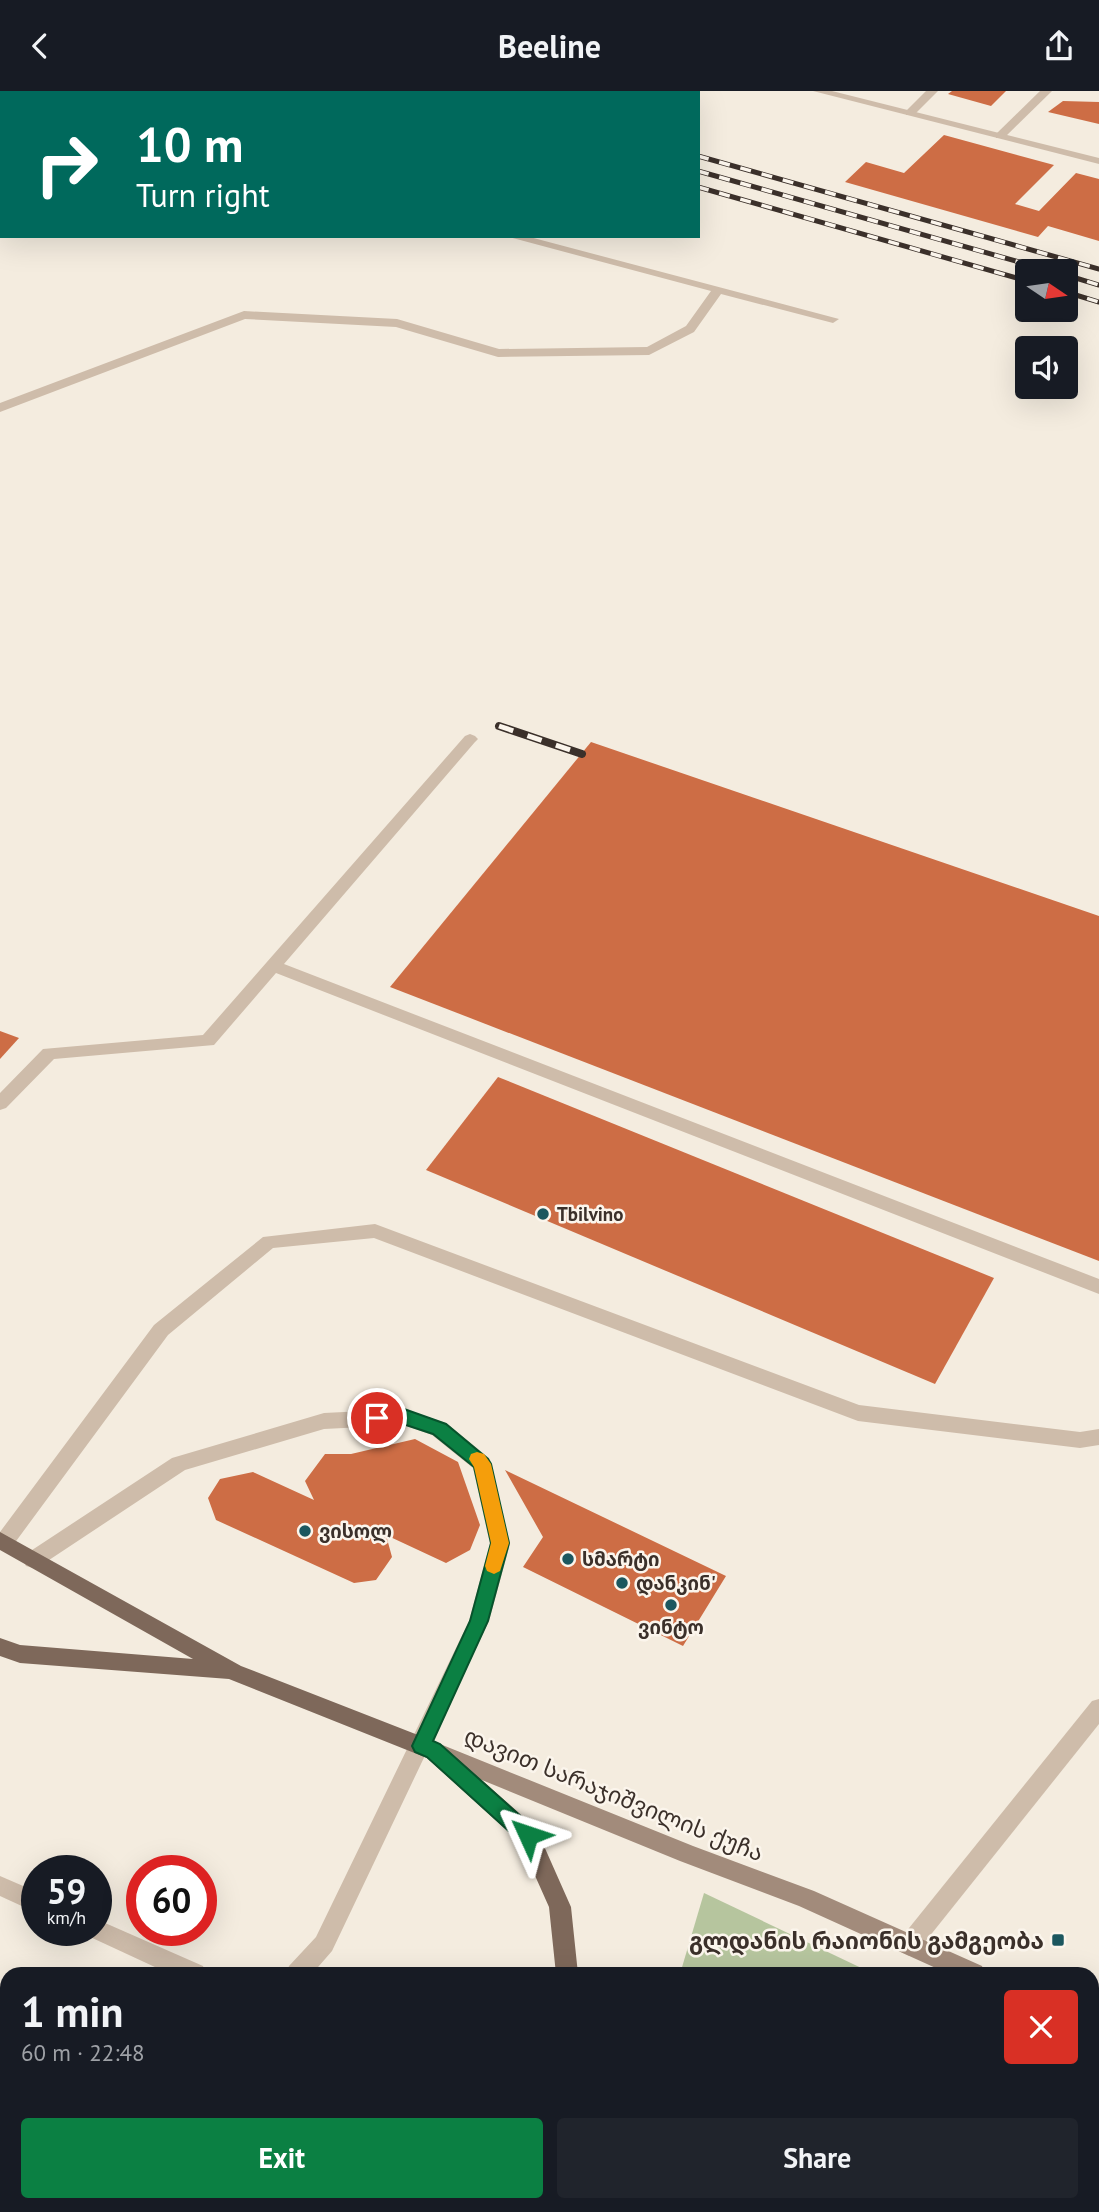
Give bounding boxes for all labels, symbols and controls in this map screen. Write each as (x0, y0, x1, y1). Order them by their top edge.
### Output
text: Beeline (498, 25, 601, 67)
icon: back (21, 27, 59, 65)
icon: share (1040, 27, 1078, 65)
text: 10 m (136, 112, 243, 176)
icon: right (21, 119, 112, 210)
text: Turn right (136, 174, 270, 216)
north arrow (1015, 259, 1078, 322)
map controls (1015, 259, 1078, 399)
button: sound (1015, 336, 1078, 399)
place label: Tbilvino (557, 1202, 623, 1226)
marker: Tbilvino (535, 1206, 551, 1222)
pin (347, 1388, 407, 1448)
icon: arrive (358, 1399, 396, 1437)
place label: ვისოლ (319, 1519, 392, 1543)
marker: ვისოლ (297, 1523, 313, 1539)
place label: სმარტი (582, 1547, 660, 1571)
marker: სმარტი (560, 1551, 576, 1567)
place label: დანკინ' (636, 1571, 716, 1596)
marker: დანკინ' (614, 1575, 630, 1591)
marker: ვინტო (663, 1597, 679, 1613)
place label: ვინტო (638, 1615, 704, 1639)
street label: დავით სარაჯიშვილის ქუჩა (460, 1721, 768, 1867)
position arrow (491, 1798, 565, 1872)
speed limit sign: 60 (126, 1855, 217, 1946)
text: 59 (47, 1868, 86, 1914)
text: km/h (47, 1906, 86, 1929)
place label: გლდანის რაიონის გამგეობა (689, 1926, 1044, 1956)
marker: გლდანის რაიონის გამგეობა (1050, 1932, 1066, 1948)
text: 1 min (21, 1984, 123, 2039)
button: close (1004, 1990, 1078, 2064)
text: 60 m · 22:48 (21, 2038, 145, 2067)
button: Exit (21, 2118, 543, 2198)
button: Share (557, 2118, 1078, 2198)

